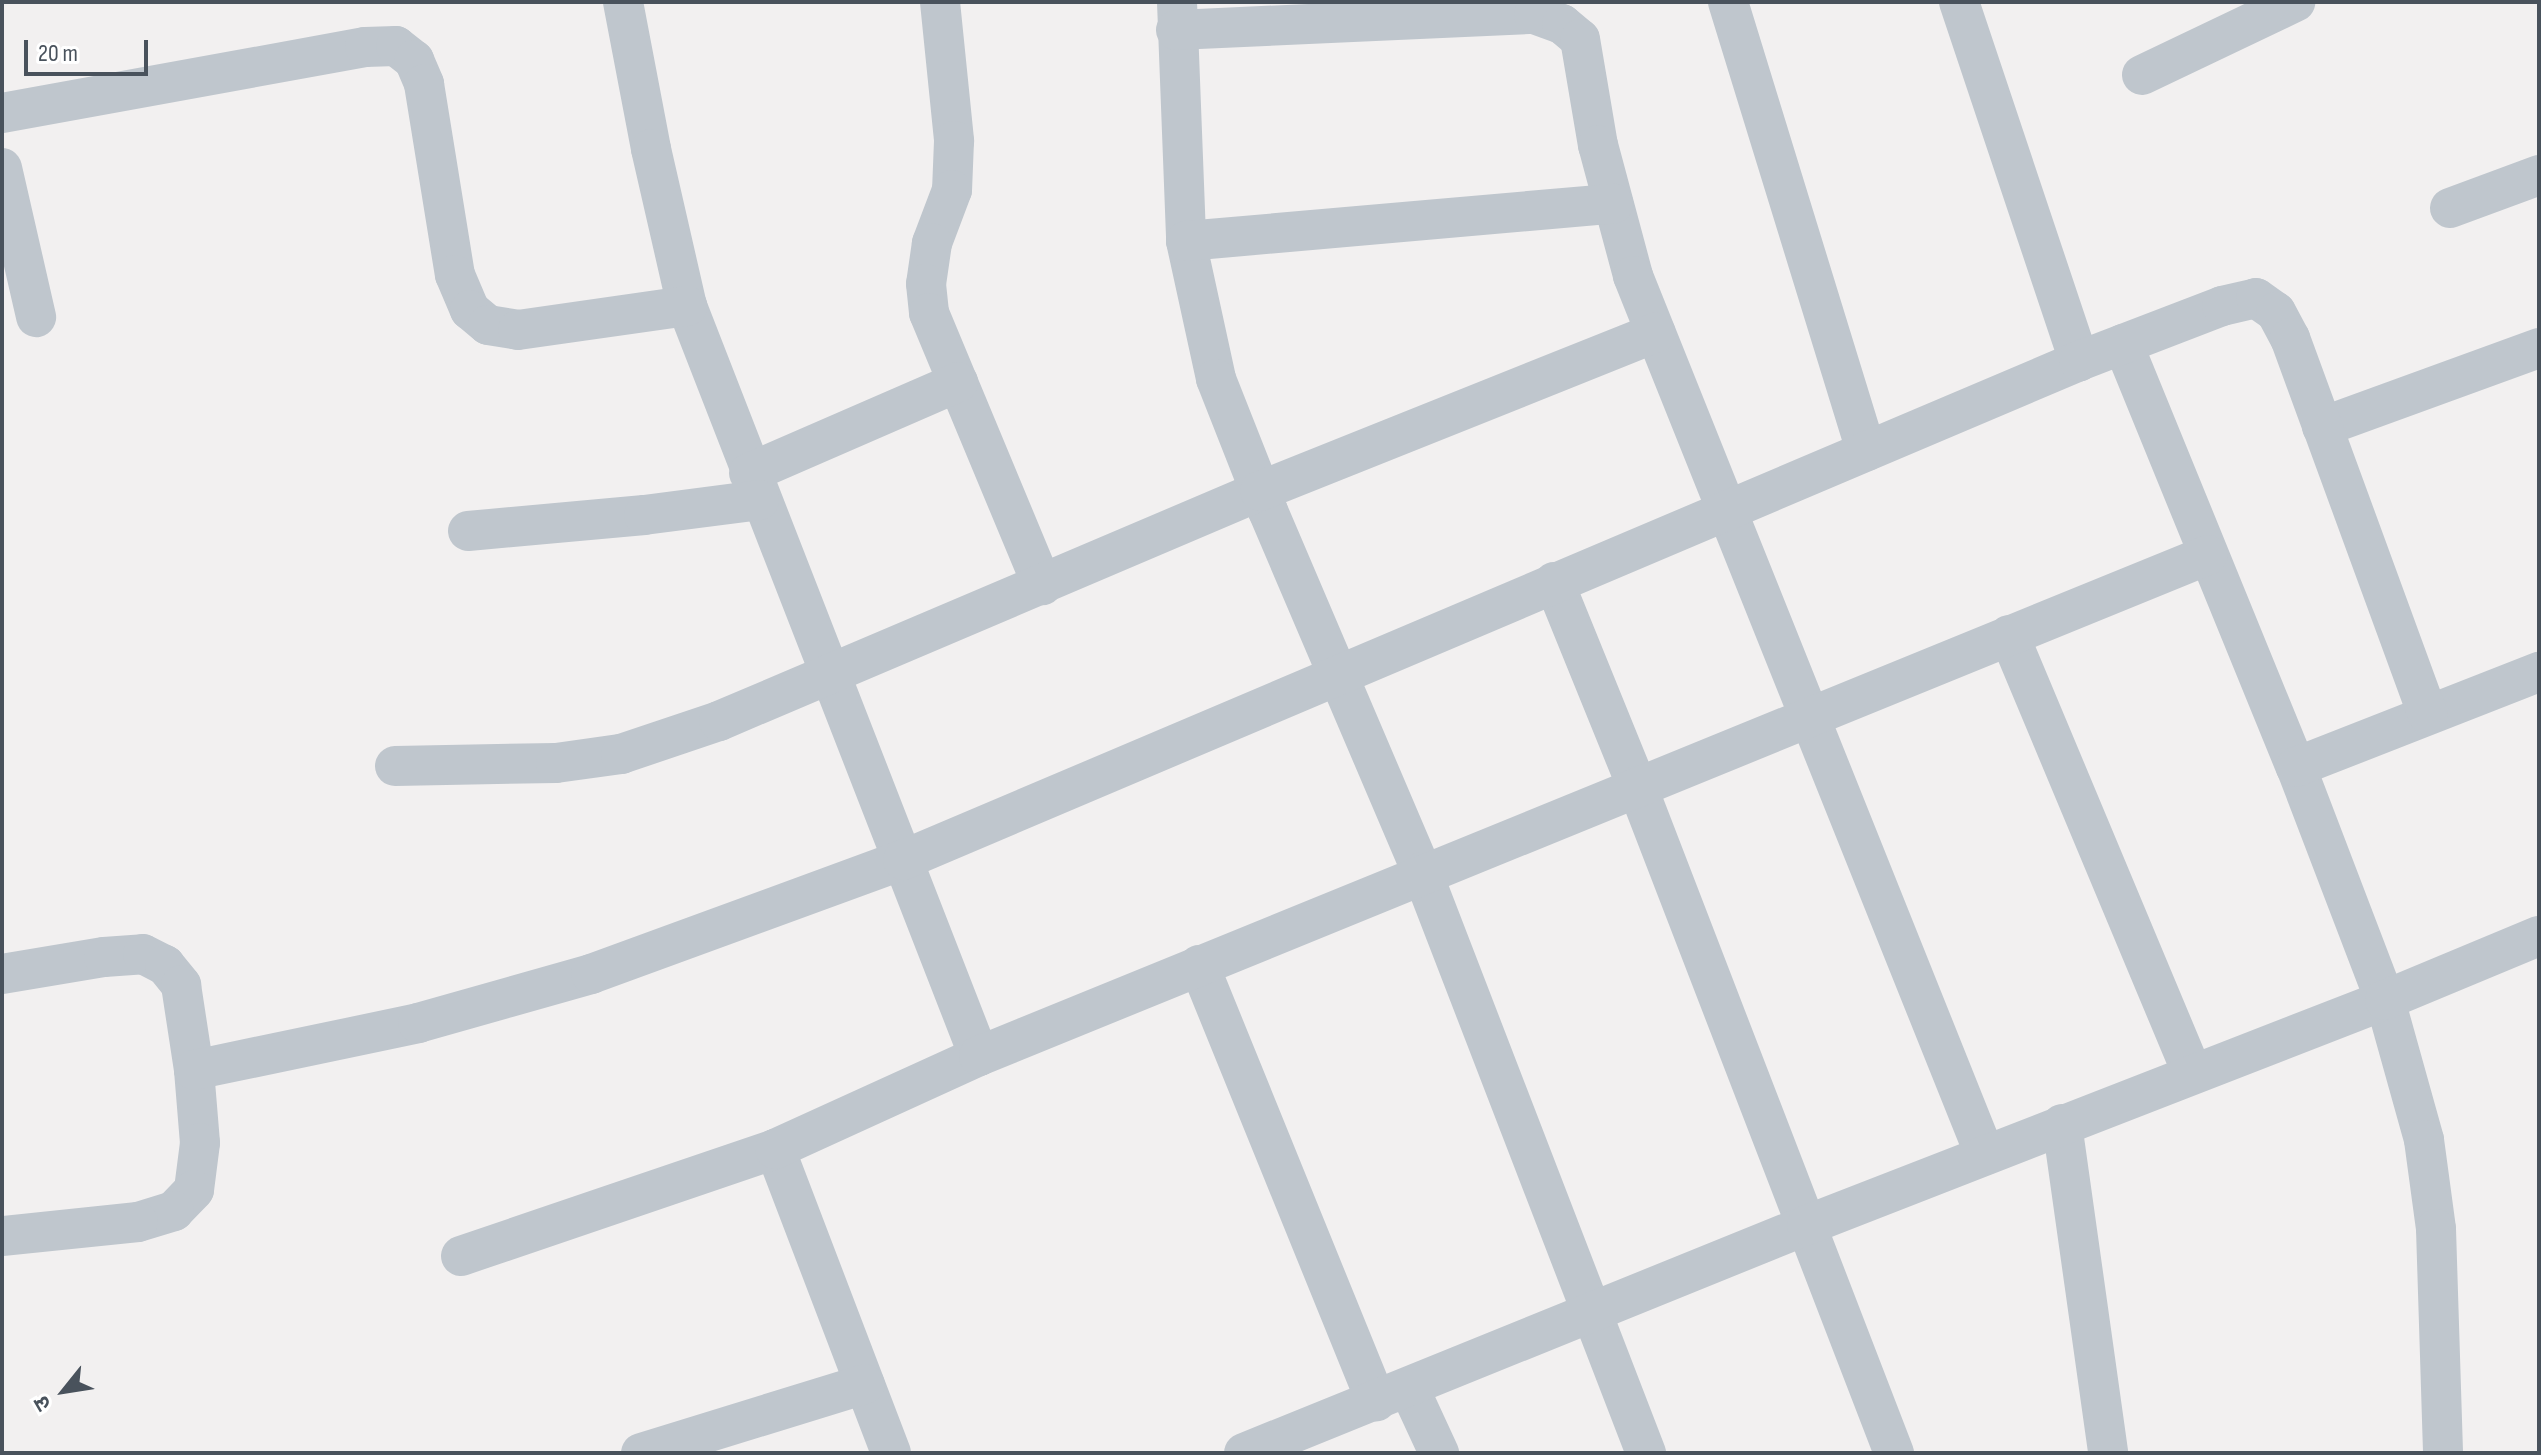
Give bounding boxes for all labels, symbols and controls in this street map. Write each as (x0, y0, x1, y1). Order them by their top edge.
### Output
scale bar (28, 24, 152, 74)
text: 20 m (38, 39, 78, 68)
north arrow (24, 1351, 104, 1431)
text: उ (28, 1391, 58, 1416)

